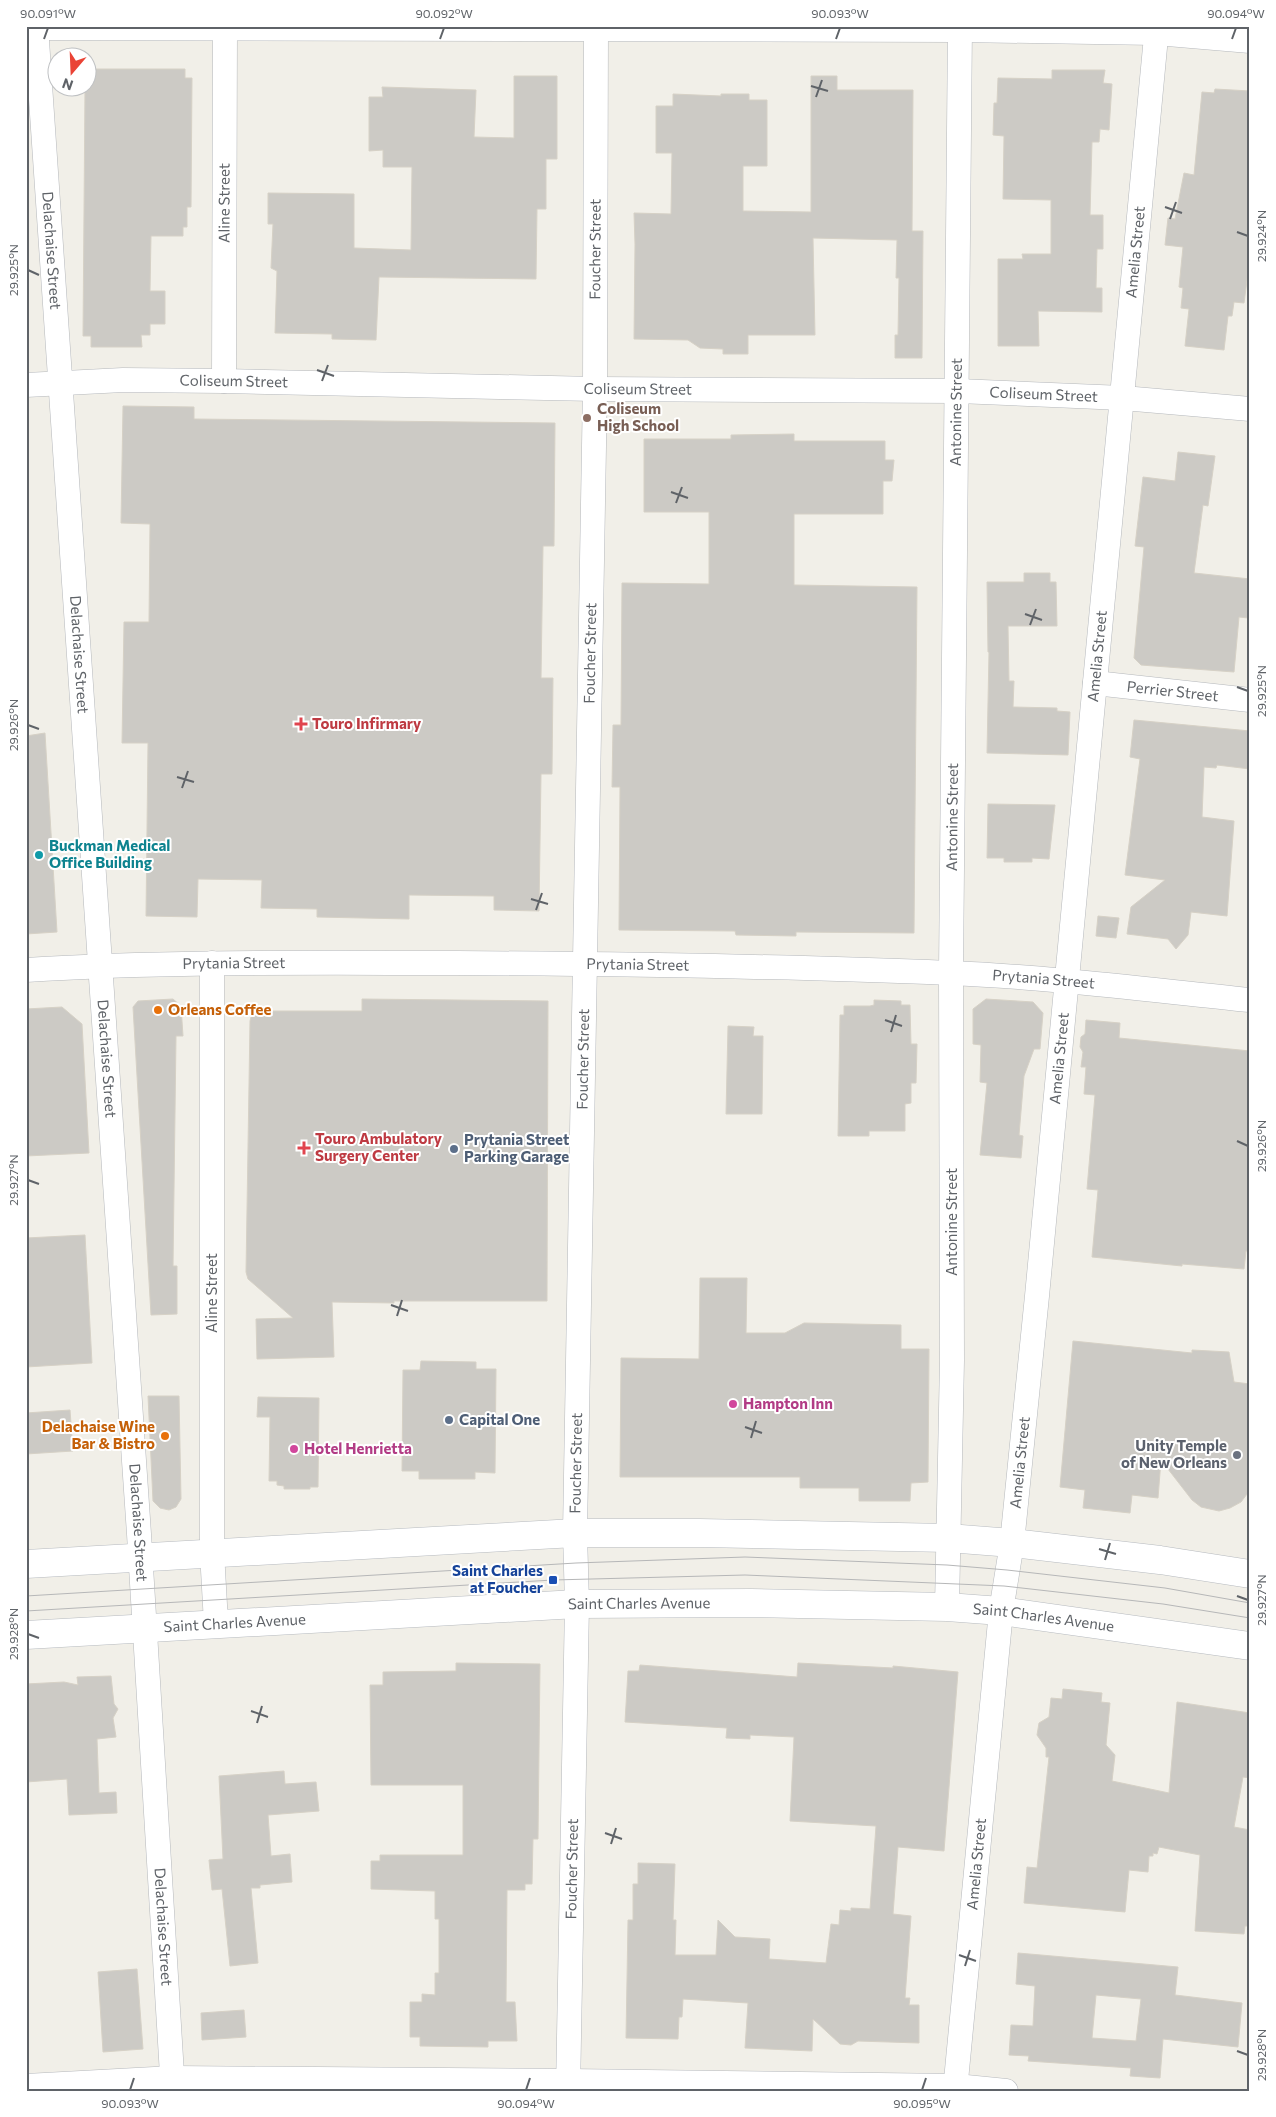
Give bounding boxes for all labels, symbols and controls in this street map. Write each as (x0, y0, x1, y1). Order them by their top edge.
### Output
text: 90.091°W (20, 6, 76, 20)
text: 90.092°W (415, 6, 473, 20)
text: 90.093°W (811, 6, 869, 20)
text: 90.094°W (1207, 6, 1265, 20)
north arrow (48, 48, 98, 98)
text: N (60, 75, 75, 95)
street label: Aline Street (214, 163, 233, 243)
street label: Delachaise Street (39, 191, 65, 310)
street label: Foucher Street (585, 199, 604, 300)
street label: Amelia Street (1121, 205, 1148, 299)
text: 29.924°N (1254, 210, 1268, 262)
text: 29.925°N (6, 244, 20, 296)
street label: Antonine Street (946, 358, 965, 466)
street label: Coliseum Street (180, 371, 288, 390)
street label: Coliseum Street (583, 379, 692, 398)
street label: Coliseum Street (989, 382, 1098, 405)
place label: Coliseum High School (597, 399, 679, 434)
marker: Coliseum High School (581, 412, 593, 424)
street label: Delachaise Street (67, 595, 93, 714)
street label: Foucher Street (579, 603, 599, 704)
street label: Amelia Street (1083, 609, 1110, 703)
text: 29.925°N (1254, 665, 1268, 717)
street label: Perrier Street (1126, 677, 1219, 704)
text: 29.926°N (6, 699, 20, 751)
place label: Touro Infirmary (312, 714, 422, 732)
marker: Touro Infirmary (294, 717, 308, 731)
street label: Antonine Street (942, 763, 961, 871)
place label: Buckman Medical Office Building (49, 836, 170, 871)
marker: Buckman Medical Office Building (33, 849, 45, 861)
street label: Prytania Street (182, 953, 285, 972)
street label: Prytania Street (586, 954, 689, 973)
street label: Prytania Street (992, 965, 1096, 992)
street label: Delachaise Street (95, 999, 121, 1118)
place label: Orleans Coffee (168, 1000, 271, 1018)
marker: Orleans Coffee (152, 1004, 164, 1016)
street label: Foucher Street (572, 1009, 592, 1110)
street label: Amelia Street (1045, 1012, 1072, 1105)
text: 29.926°N (1254, 1120, 1268, 1172)
place label: Touro Ambulatory Surgery Center (315, 1129, 443, 1164)
place label: Prytania Street Parking Garage (464, 1130, 569, 1165)
marker: Touro Ambulatory Surgery Center (297, 1141, 311, 1155)
marker: Prytania Street Parking Garage (448, 1143, 460, 1155)
text: 29.927°N (6, 1154, 20, 1206)
street label: Antonine Street (942, 1168, 960, 1276)
street label: Aline Street (202, 1253, 220, 1333)
place label: Hampton Inn (743, 1394, 833, 1412)
marker: Hampton Inn (727, 1398, 739, 1410)
place label: Capital One (459, 1410, 540, 1428)
street label: Foucher Street (565, 1413, 585, 1514)
marker: Capital One (443, 1414, 455, 1426)
street label: Amelia Street (1006, 1416, 1033, 1509)
place label: Delachaise Wine Bar & Bistro (42, 1417, 155, 1452)
marker: Delachaise Wine Bar & Bistro (159, 1430, 171, 1442)
place label: Unity Temple of New Orleans (1121, 1436, 1227, 1471)
place label: Hotel Henrietta (304, 1439, 412, 1457)
marker: Hotel Henrietta (288, 1443, 300, 1455)
marker: Unity Temple of New Orleans (1231, 1449, 1243, 1461)
street label: Delachaise Street (126, 1463, 152, 1582)
place label: Saint Charles at Foucher (452, 1561, 543, 1596)
marker: Saint Charles at Foucher (547, 1574, 559, 1586)
text: 29.927°N (1254, 1574, 1268, 1626)
street label: Saint Charles Avenue (567, 1593, 710, 1612)
street label: Saint Charles Avenue (972, 1599, 1116, 1635)
text: 29.928°N (6, 1608, 20, 1660)
street label: Saint Charles Avenue (163, 1609, 306, 1635)
street label: Amelia Street (962, 1817, 989, 1911)
street label: Foucher Street (561, 1818, 581, 1920)
street label: Delachaise Street (151, 1867, 177, 1986)
text: 29.928°N (1254, 2029, 1268, 2081)
text: 90.093°W (101, 2096, 159, 2110)
text: 90.094°W (497, 2096, 555, 2110)
text: 90.095°W (893, 2096, 951, 2110)

